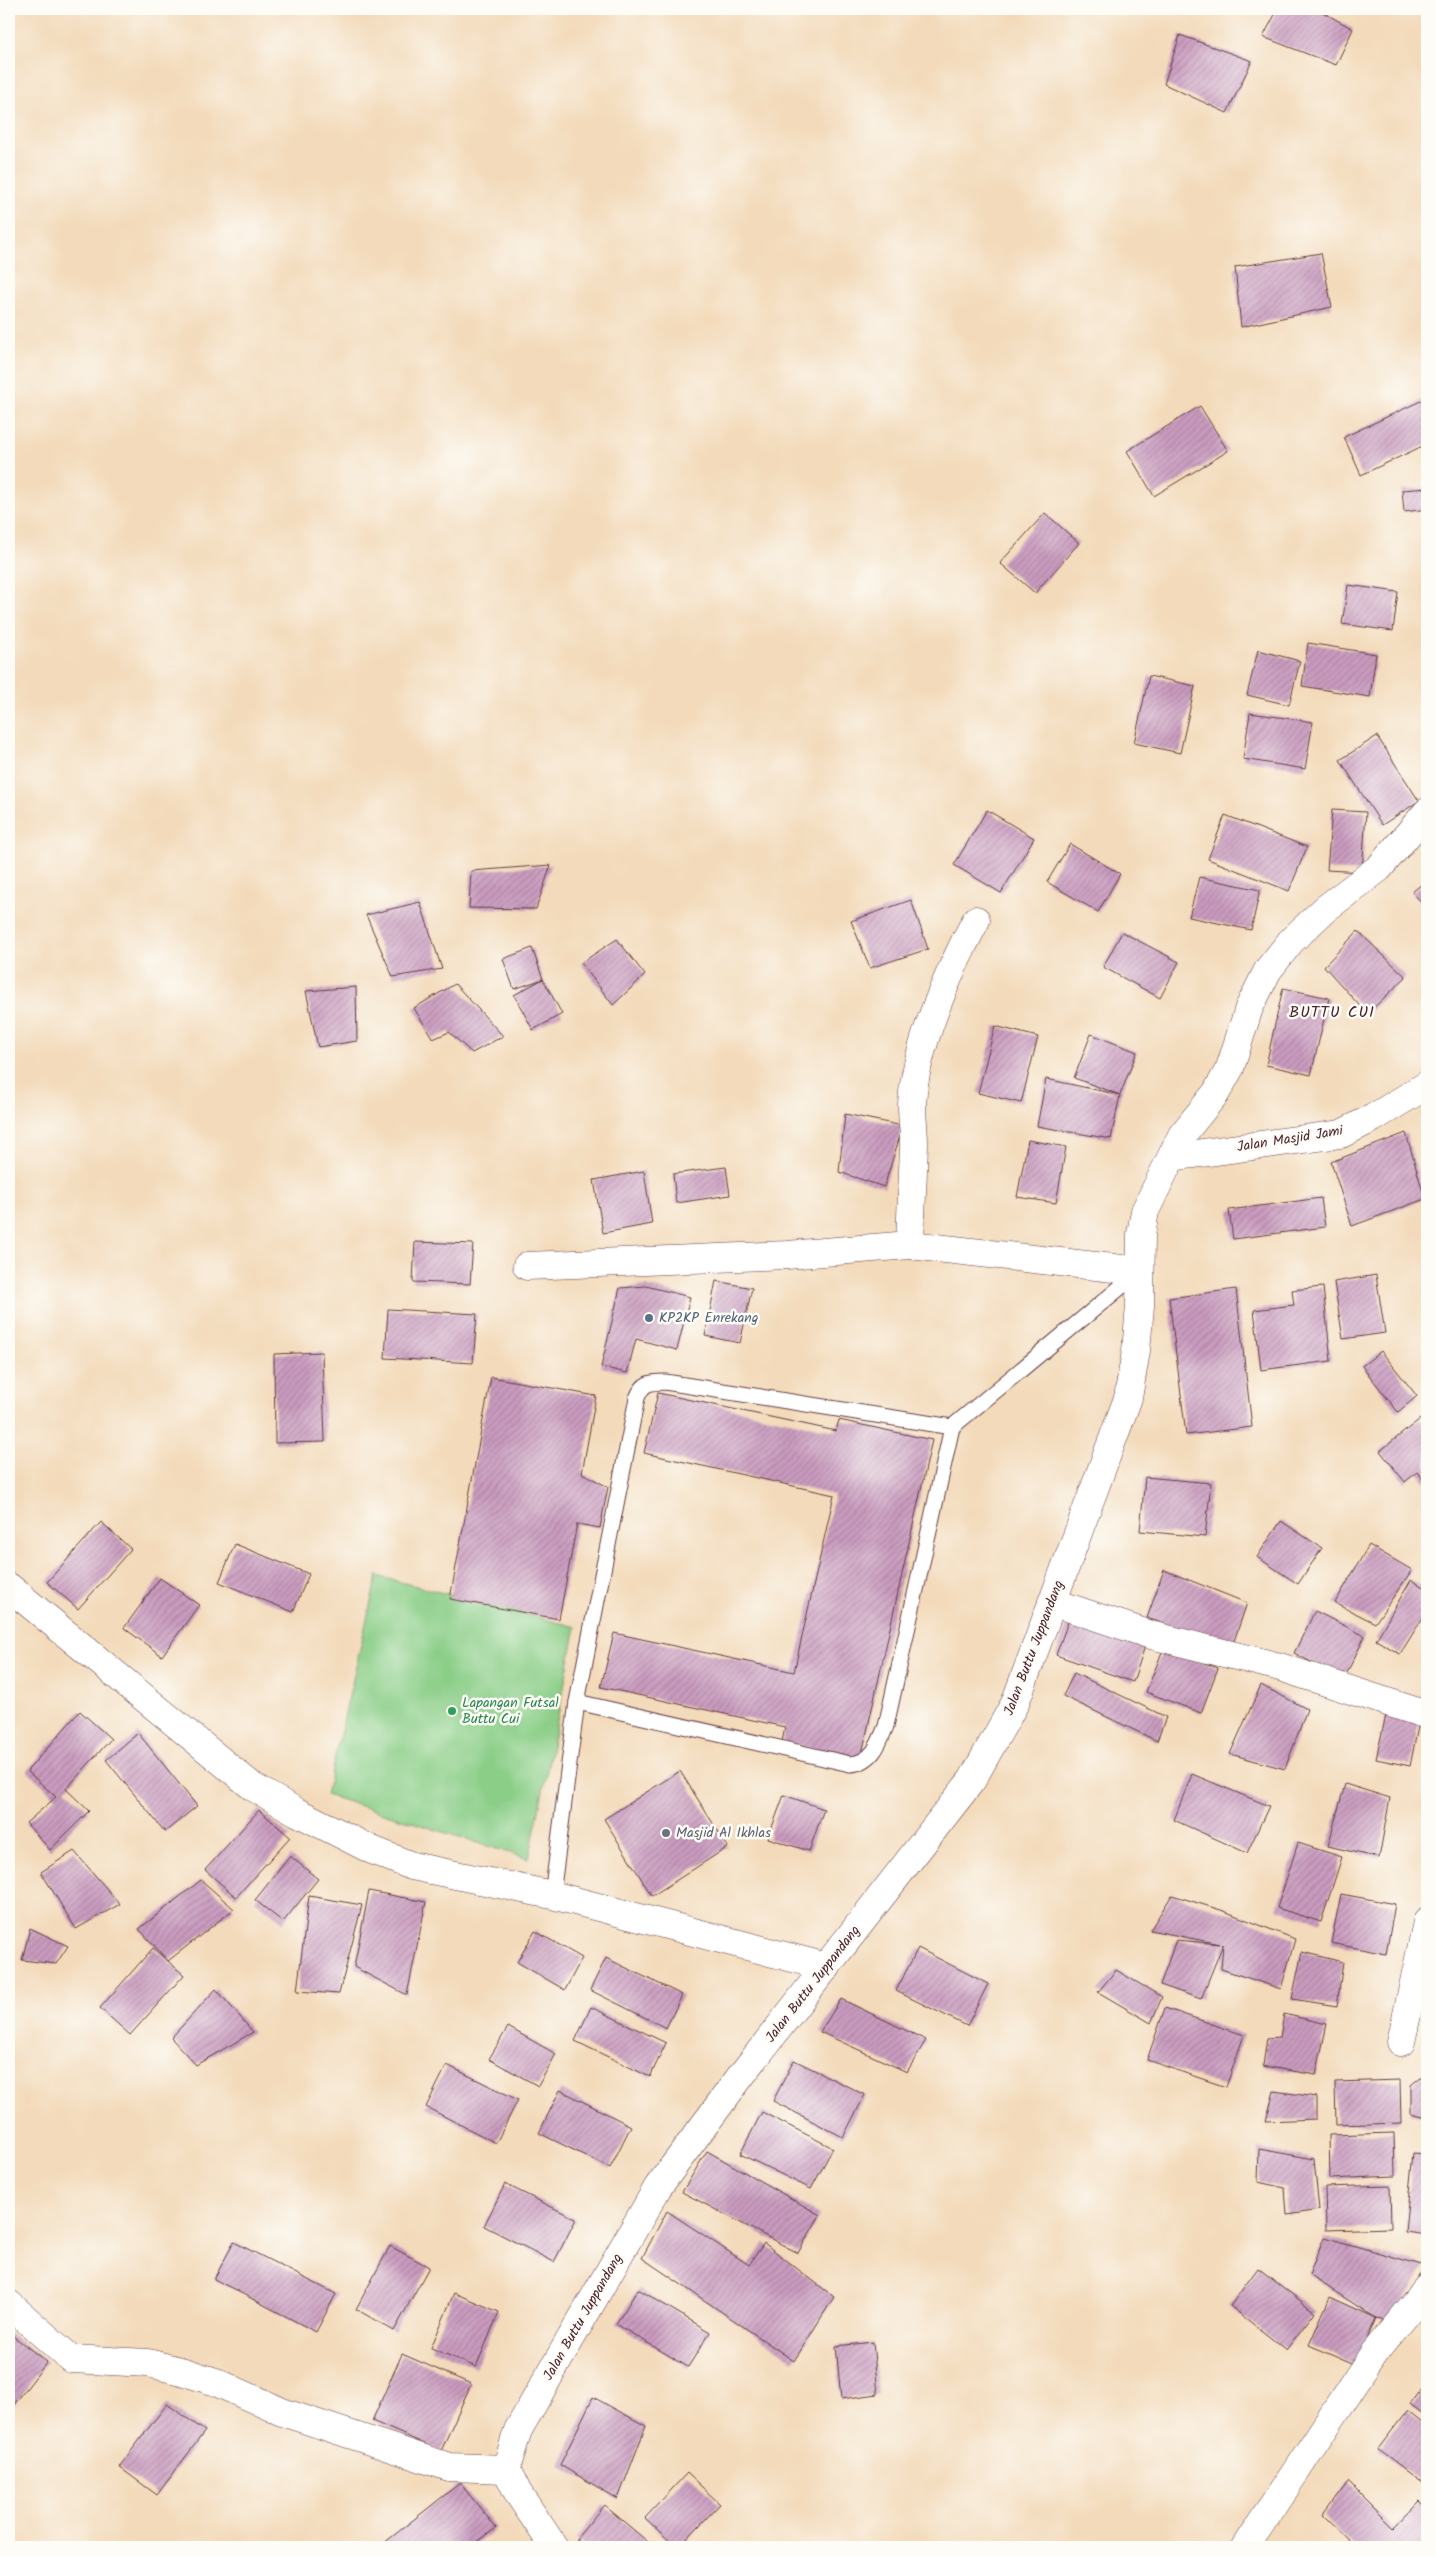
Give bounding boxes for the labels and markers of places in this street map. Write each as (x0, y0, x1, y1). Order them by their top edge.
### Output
place label: KP2KP Enrekang (659, 1307, 758, 1329)
marker: KP2KP Enrekang (643, 1312, 655, 1324)
place label: Lapangan Futsal Buttu Cui (462, 1692, 559, 1730)
marker: Lapangan Futsal Buttu Cui (446, 1705, 458, 1717)
place label: Masjid Al Ikhlas (676, 1822, 771, 1844)
marker: Masjid Al Ikhlas (660, 1827, 672, 1839)

